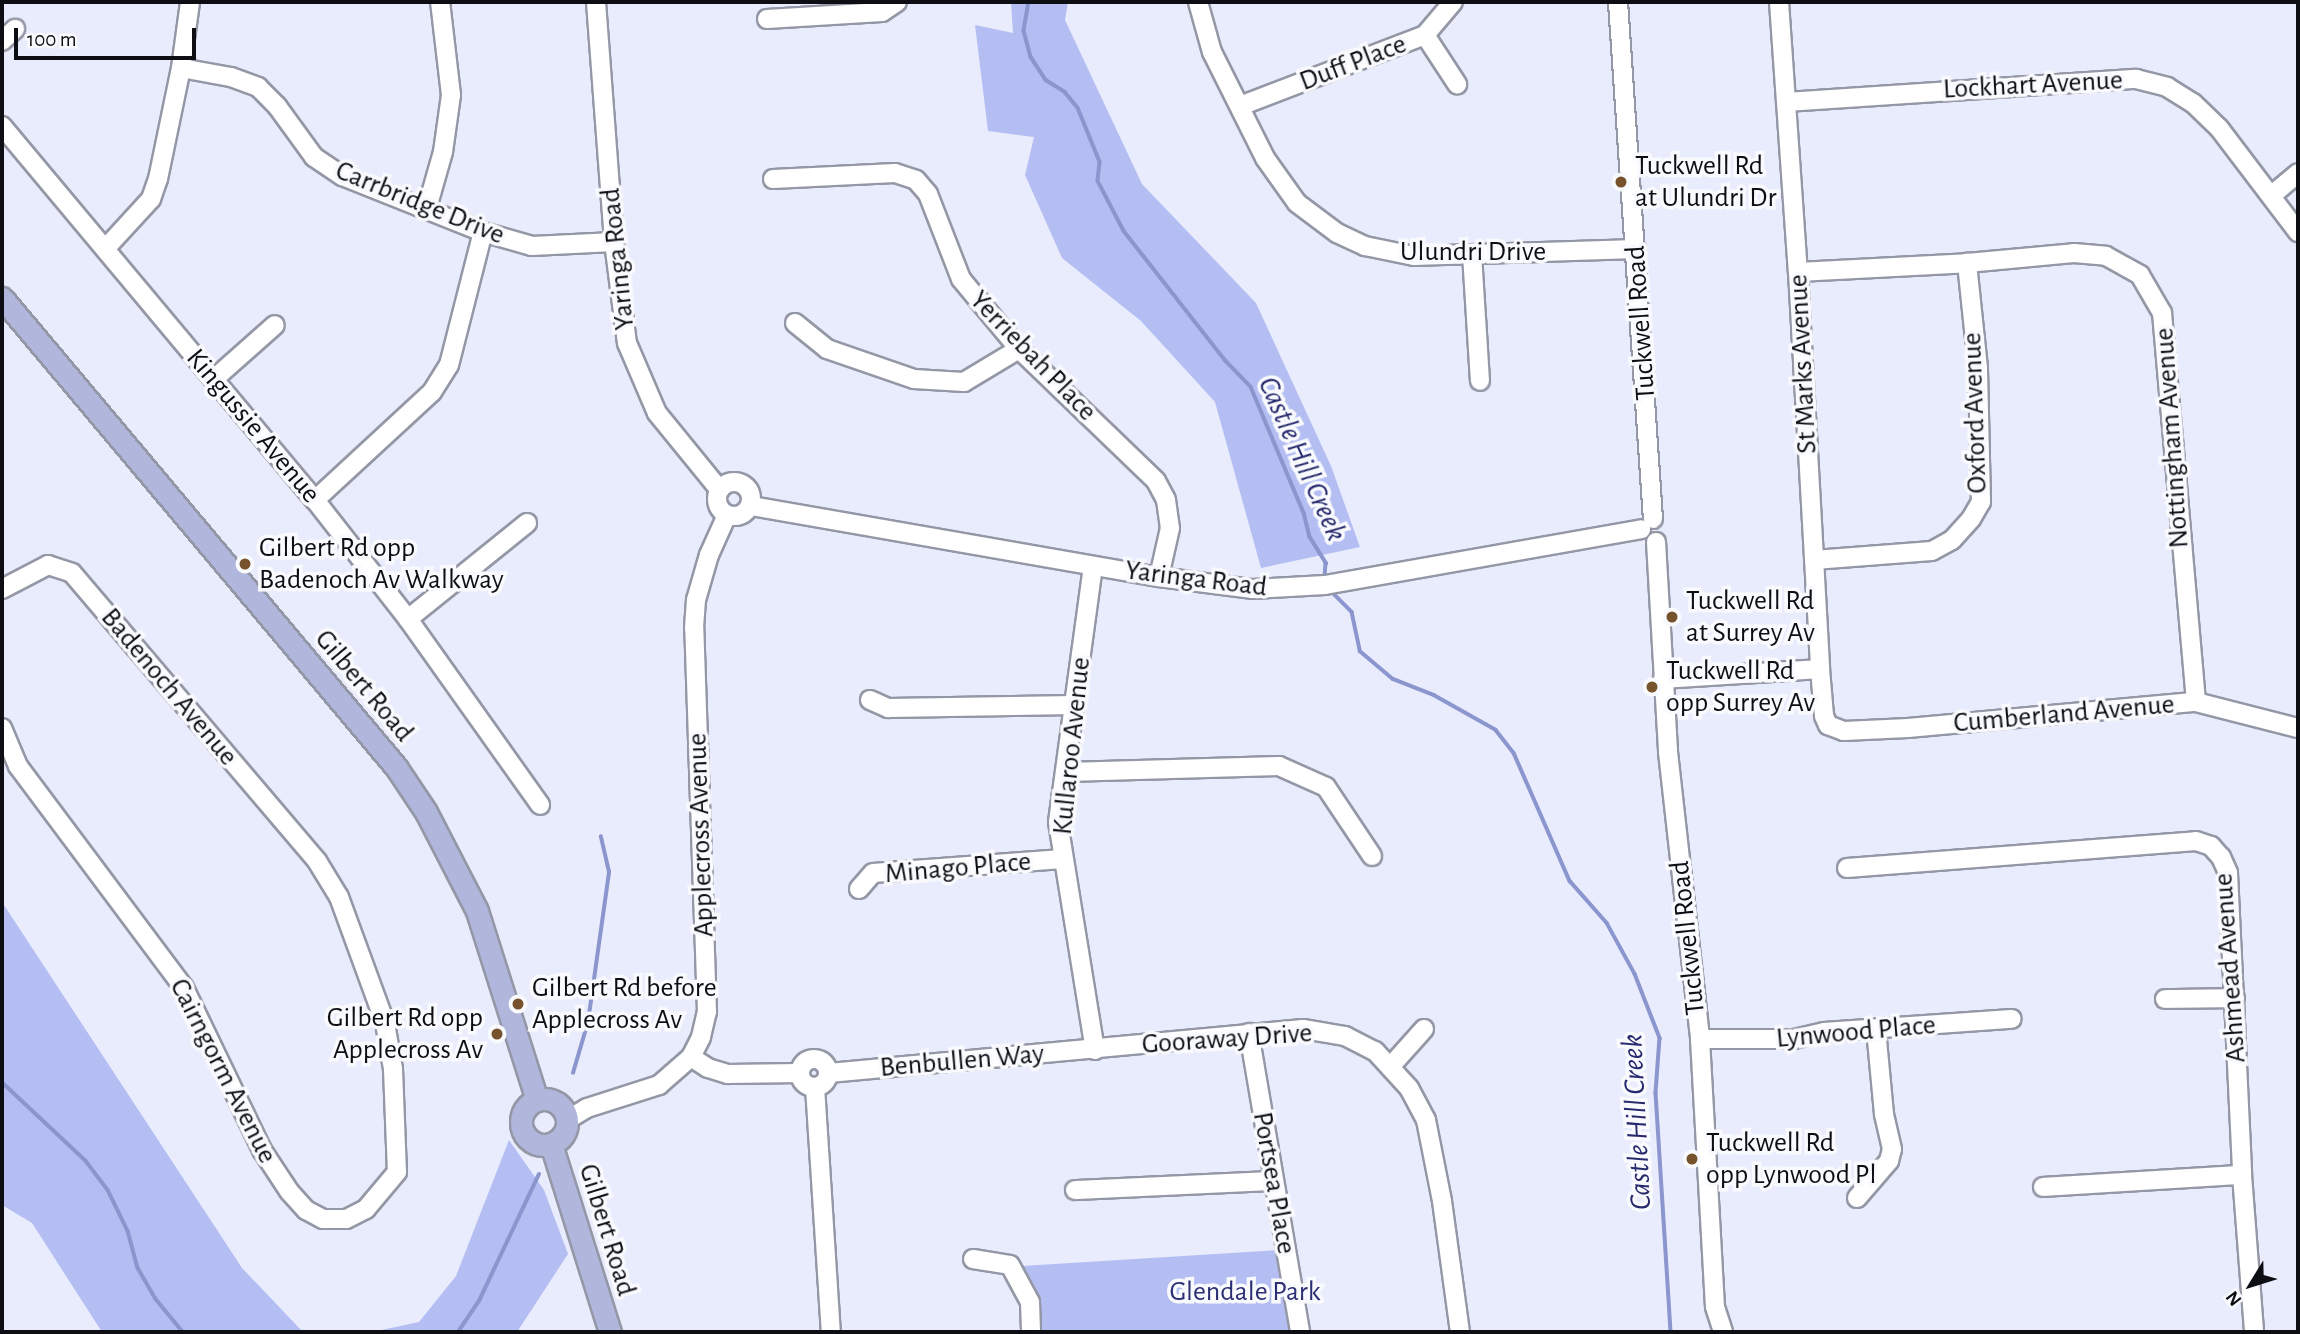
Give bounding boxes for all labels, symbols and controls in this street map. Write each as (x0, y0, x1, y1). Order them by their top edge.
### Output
scale bar (18, 14, 200, 58)
street label: Duff Place (1295, 27, 1411, 99)
text: 100 m (27, 29, 77, 50)
street label: Lockhart Avenue (1942, 64, 2124, 106)
place label: Tuckwell Rd at Ulundri Dr (1635, 149, 1776, 215)
street label: Carrbridge Drive (331, 154, 509, 252)
marker: Tuckwell Rd at Ulundri Dr (1613, 174, 1629, 190)
street label: Yaringa Road (594, 186, 642, 332)
street label: Ulundri Drive (1400, 235, 1546, 269)
street label: Tuckwell Road (1619, 245, 1663, 401)
street label: St Marks Avenue (1782, 273, 1824, 455)
street label: Yerriebah Place (962, 284, 1104, 428)
street label: Nottingham Avenue (2148, 327, 2196, 549)
street label: Oxford Avenue (1955, 332, 1995, 494)
street label: Kingussie Avenue (179, 342, 327, 510)
water label: Castle Hill Creek (1250, 371, 1354, 547)
place label: Gilbert Rd opp Badenoch Av Walkway (259, 531, 504, 597)
street label: Yaringa Road (1123, 554, 1269, 604)
marker: Gilbert Rd opp Badenoch Av Walkway (237, 556, 253, 572)
place label: Tuckwell Rd at Surrey Av (1686, 584, 1815, 650)
street label: Badenoch Avenue (93, 601, 245, 773)
marker: Tuckwell Rd at Surrey Av (1664, 609, 1680, 625)
street label: Gilbert Road (307, 623, 421, 749)
place label: Tuckwell Rd opp Surrey Av (1666, 654, 1815, 720)
street label: Kullaroo Avenue (1046, 656, 1098, 836)
marker: Tuckwell Rd opp Surrey Av (1644, 679, 1660, 695)
street label: Cumberland Avenue (1952, 688, 2176, 740)
street label: Applecross Avenue (681, 732, 721, 938)
street label: Minago Place (884, 845, 1032, 891)
street label: Tuckwell Road (1663, 859, 1713, 1017)
street label: Ashmead Avenue (2207, 872, 2253, 1064)
place label: Gilbert Rd before Applecross Av (532, 971, 717, 1037)
street label: Cairngorm Avenue (162, 973, 284, 1169)
marker: Gilbert Rd before Applecross Av (510, 996, 526, 1012)
place label: Gilbert Rd opp Applecross Av (327, 1001, 483, 1067)
street label: Lynwood Place (1775, 1008, 1937, 1056)
street label: Gooraway Drive (1141, 1016, 1313, 1062)
marker: Gilbert Rd opp Applecross Av (489, 1026, 505, 1042)
water label: Castle Hill Creek (1614, 1033, 1660, 1211)
street label: Benbullen Way (879, 1037, 1045, 1085)
street label: Portsea Place (1245, 1109, 1303, 1257)
place label: Tuckwell Rd opp Lynwood Pl (1706, 1126, 1876, 1192)
marker: Tuckwell Rd opp Lynwood Pl (1684, 1151, 1700, 1167)
street label: Gilbert Road (571, 1160, 643, 1300)
north arrow (2216, 1250, 2286, 1320)
park label: Glendale Park (1169, 1275, 1321, 1309)
text: N (2223, 1287, 2246, 1309)

